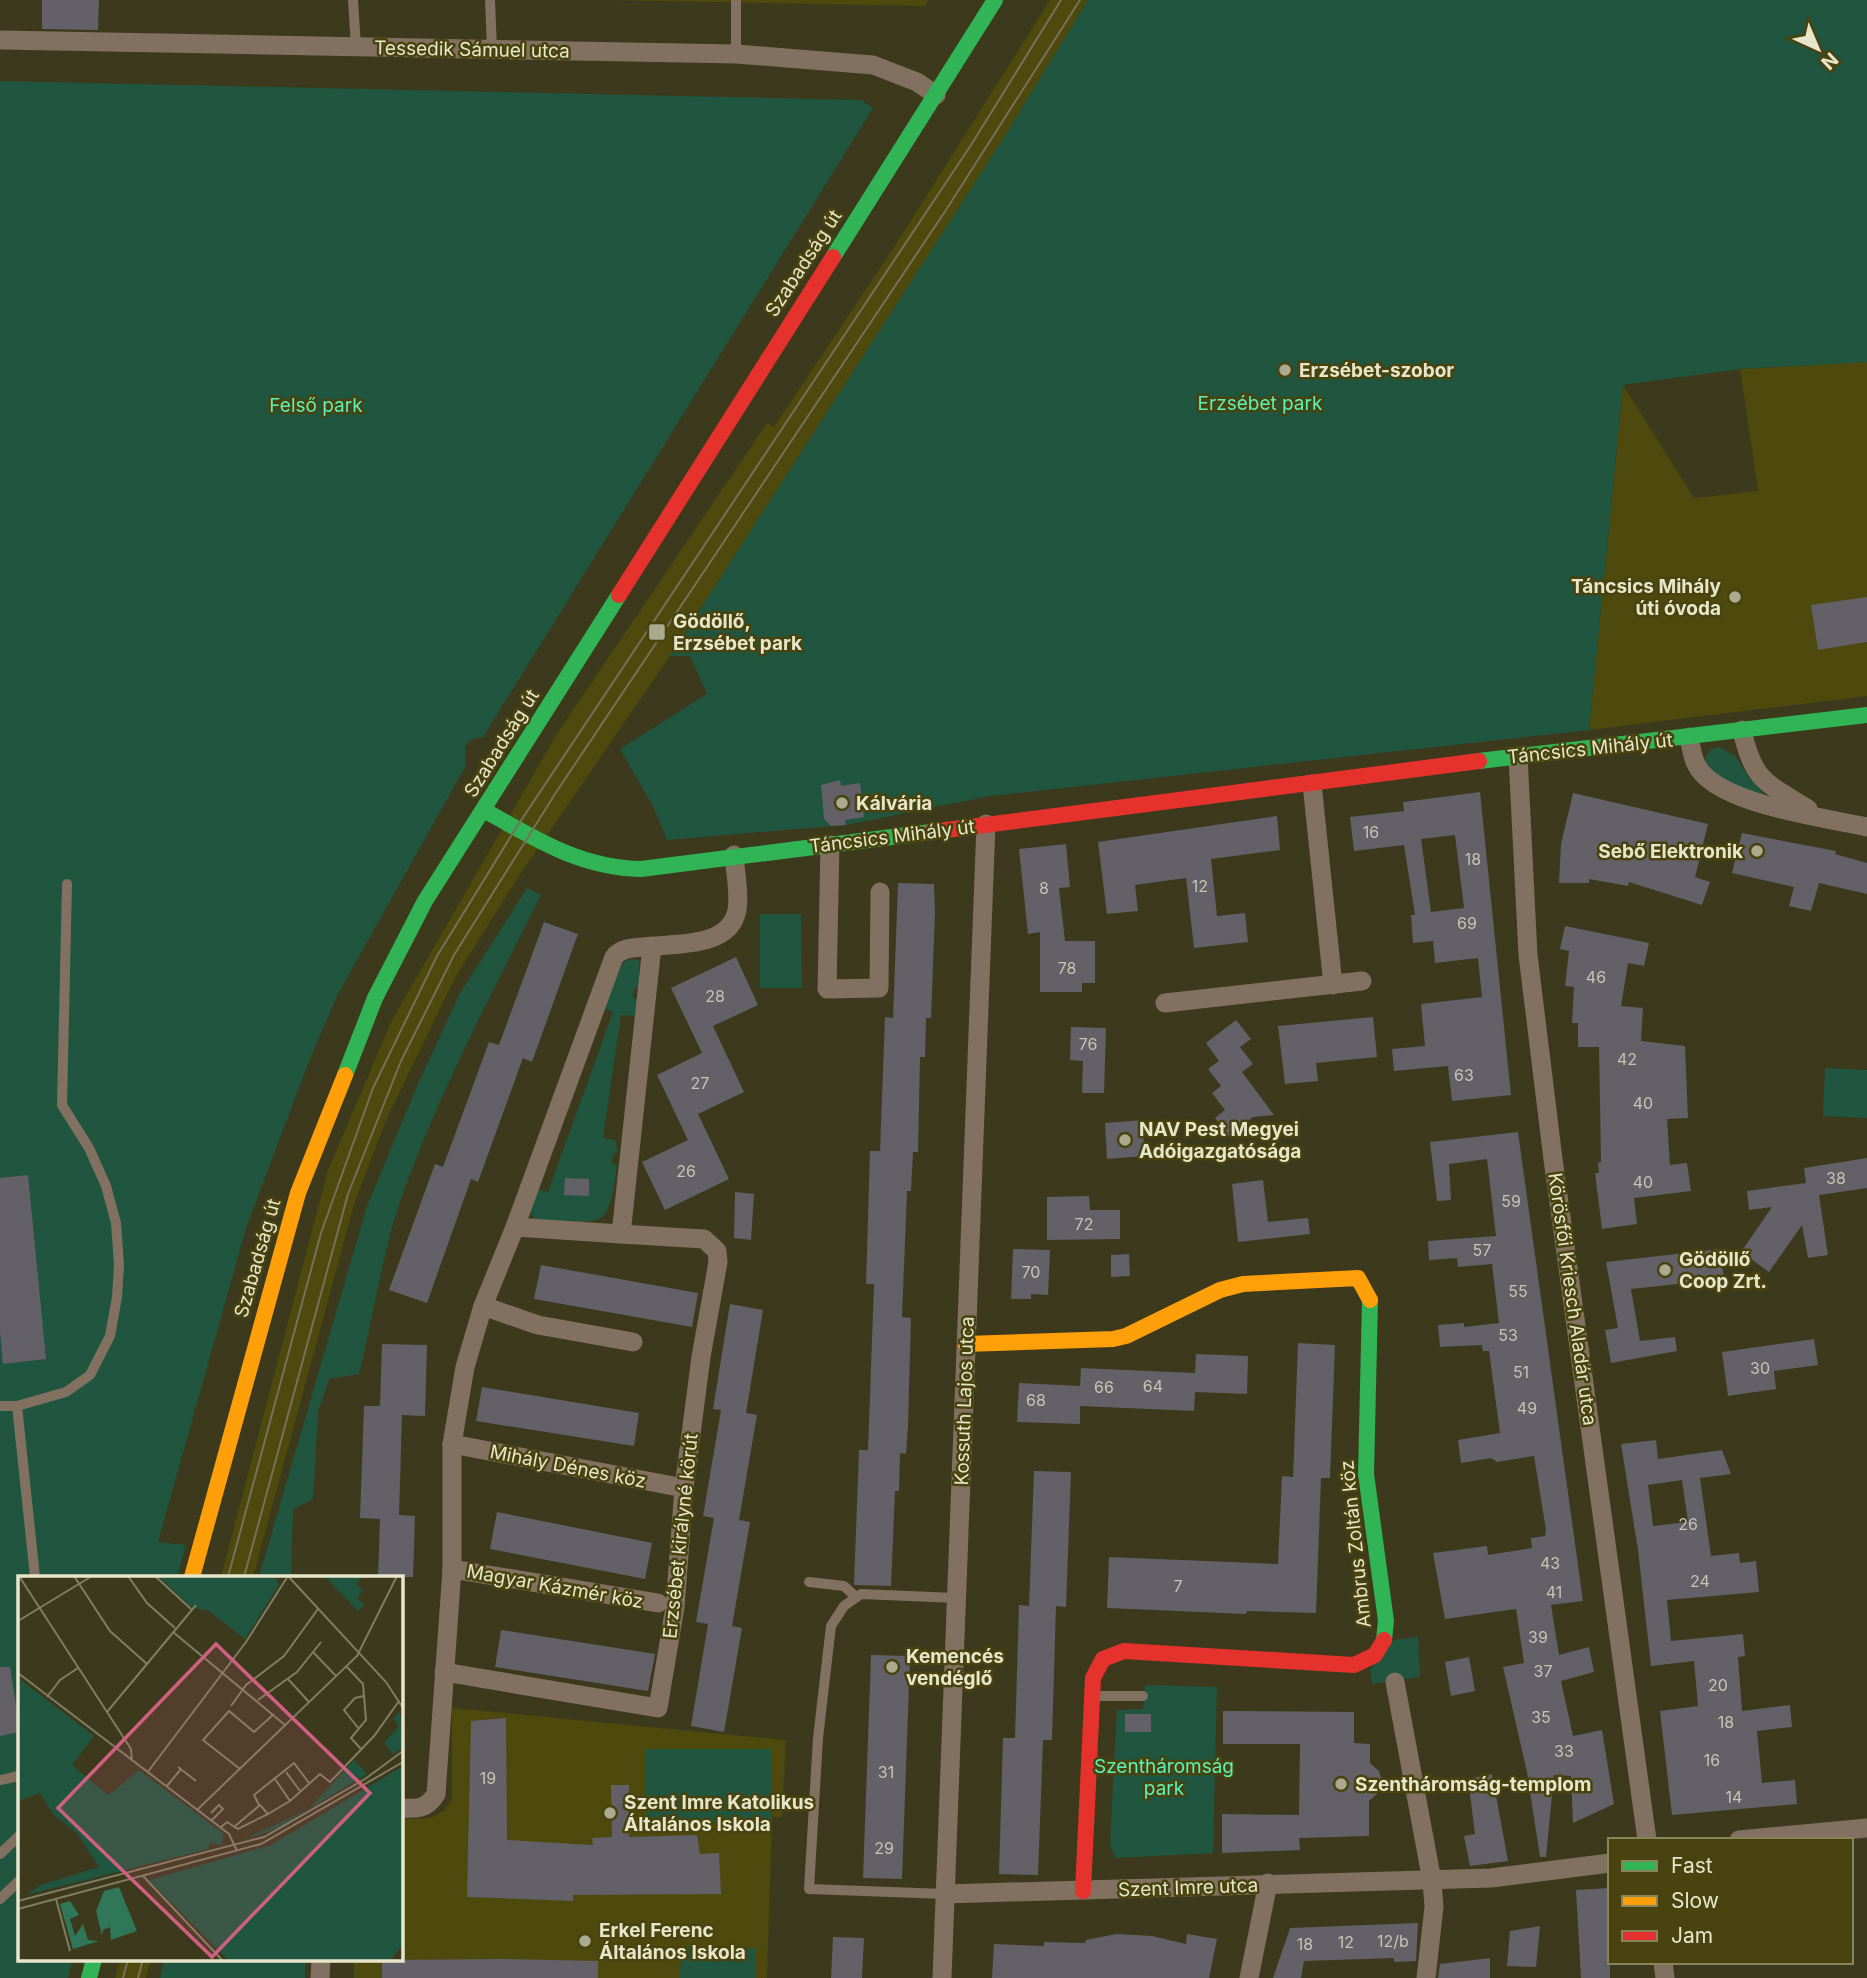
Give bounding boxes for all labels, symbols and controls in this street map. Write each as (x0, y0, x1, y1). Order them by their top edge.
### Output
north arrow (1783, 14, 1853, 84)
street label: Tessedik Sámuel utca (374, 36, 570, 63)
text: N (1816, 48, 1843, 74)
street label: Szabadság út (760, 206, 846, 321)
place label: Erzsébet-szobor (1299, 359, 1454, 382)
marker: Erzsébet-szobor (1277, 362, 1293, 378)
park label: Erzsébet park (1198, 392, 1323, 415)
park label: Felső park (269, 394, 363, 417)
place label: Táncsics Mihály úti óvoda (1571, 575, 1722, 620)
marker: Táncsics Mihály úti óvoda (1727, 589, 1743, 605)
place label: Gödöllő, Erzsébet park (673, 610, 802, 655)
marker: Gödöllő, Erzsébet park (647, 622, 667, 642)
street label: Szabadság út (459, 685, 544, 801)
street label: Táncsics Mihály út (1506, 728, 1674, 769)
place label: Kálvária (856, 792, 932, 815)
marker: Kálvária (834, 795, 850, 811)
street label: Táncsics Mihály út (808, 815, 976, 858)
house number: 16 (1363, 822, 1379, 842)
place label: Sebő Elektronik (1598, 840, 1743, 863)
marker: Sebő Elektronik (1749, 843, 1765, 859)
house number: 18 (1465, 849, 1481, 869)
house number: 12 (1192, 876, 1208, 896)
house number: 8 (1039, 878, 1049, 898)
house number: 69 (1457, 913, 1477, 933)
house number: 78 (1058, 958, 1076, 978)
house number: 46 (1586, 967, 1606, 987)
house number: 28 (705, 986, 725, 1006)
house number: 76 (1079, 1034, 1097, 1054)
house number: 42 (1617, 1049, 1637, 1069)
house number: 63 (1454, 1065, 1474, 1085)
house number: 27 (691, 1073, 709, 1093)
house number: 40 (1633, 1093, 1653, 1113)
place label: NAV Pest Megyei Adóigazgatósága (1139, 1118, 1301, 1163)
marker: NAV Pest Megyei Adóigazgatósága (1117, 1132, 1133, 1148)
house number: 26 (676, 1161, 696, 1181)
house number: 38 (1826, 1168, 1846, 1188)
street label: Körösfői Kriesch Aladár utca (1543, 1171, 1602, 1427)
house number: 40 (1633, 1172, 1653, 1192)
house number: 59 (1501, 1191, 1521, 1211)
street label: Szabadság út (230, 1196, 285, 1320)
house number: 72 (1075, 1214, 1093, 1234)
house number: 57 (1473, 1240, 1491, 1260)
place label: Gödöllő Coop Zrt. (1679, 1248, 1767, 1293)
house number: 70 (1022, 1262, 1040, 1282)
marker: Gödöllő Coop Zrt. (1657, 1262, 1673, 1278)
house number: 55 (1508, 1281, 1528, 1301)
street label: Kossuth Lajos utca (950, 1316, 979, 1486)
house number: 53 (1498, 1325, 1518, 1345)
house number: 30 (1750, 1358, 1770, 1378)
house number: 51 (1513, 1362, 1529, 1382)
house number: 64 (1143, 1376, 1163, 1396)
house number: 66 (1094, 1377, 1114, 1397)
house number: 68 (1026, 1390, 1046, 1410)
house number: 49 (1517, 1398, 1537, 1418)
street label: Erzsébet királyné körút (658, 1432, 703, 1640)
street label: Mihály Dénes köz (488, 1440, 648, 1493)
street label: Ambrus Zoltán köz (1335, 1459, 1376, 1629)
house number: 26 (1678, 1514, 1698, 1534)
house number: 43 (1540, 1553, 1560, 1573)
street label: Magyar Kázmér köz (465, 1560, 645, 1613)
house number: 24 (1690, 1571, 1710, 1591)
inset map (18, 1576, 402, 1960)
house number: 7 (1173, 1576, 1183, 1596)
house number: 41 (1546, 1582, 1562, 1602)
house number: 39 (1528, 1627, 1548, 1647)
place label: Kemencés vendéglő (906, 1645, 1004, 1690)
marker: Kemencés vendéglő (884, 1659, 900, 1675)
house number: 37 (1534, 1661, 1552, 1681)
house number: 20 (1708, 1675, 1728, 1695)
house number: 35 (1531, 1707, 1551, 1727)
house number: 18 (1718, 1712, 1734, 1732)
house number: 33 (1554, 1741, 1574, 1761)
house number: 16 (1704, 1750, 1720, 1770)
park label: Szentháromság park (1094, 1755, 1234, 1800)
house number: 31 (878, 1762, 894, 1782)
house number: 19 (480, 1768, 496, 1788)
place label: Szentháromság-templom (1355, 1773, 1591, 1796)
marker: Szentháromság-templom (1333, 1776, 1349, 1792)
house number: 14 (1726, 1787, 1742, 1807)
place label: Szent Imre Katolikus Általános Iskola (624, 1791, 814, 1836)
marker: Szent Imre Katolikus Általános Iskola (602, 1805, 618, 1821)
house number: 29 (874, 1838, 894, 1858)
legend (1608, 1838, 1853, 1964)
text: Fast (1671, 1853, 1713, 1878)
street label: Szent Imre utca (1118, 1874, 1259, 1901)
text: Slow (1671, 1888, 1719, 1913)
place label: Erkel Ferenc Általános Iskola (599, 1919, 746, 1964)
text: Jam (1671, 1923, 1713, 1948)
house number: 12/b (1377, 1931, 1409, 1951)
house number: 12 (1338, 1932, 1354, 1952)
marker: Erkel Ferenc Általános Iskola (577, 1933, 593, 1949)
house number: 18 (1297, 1934, 1313, 1954)

